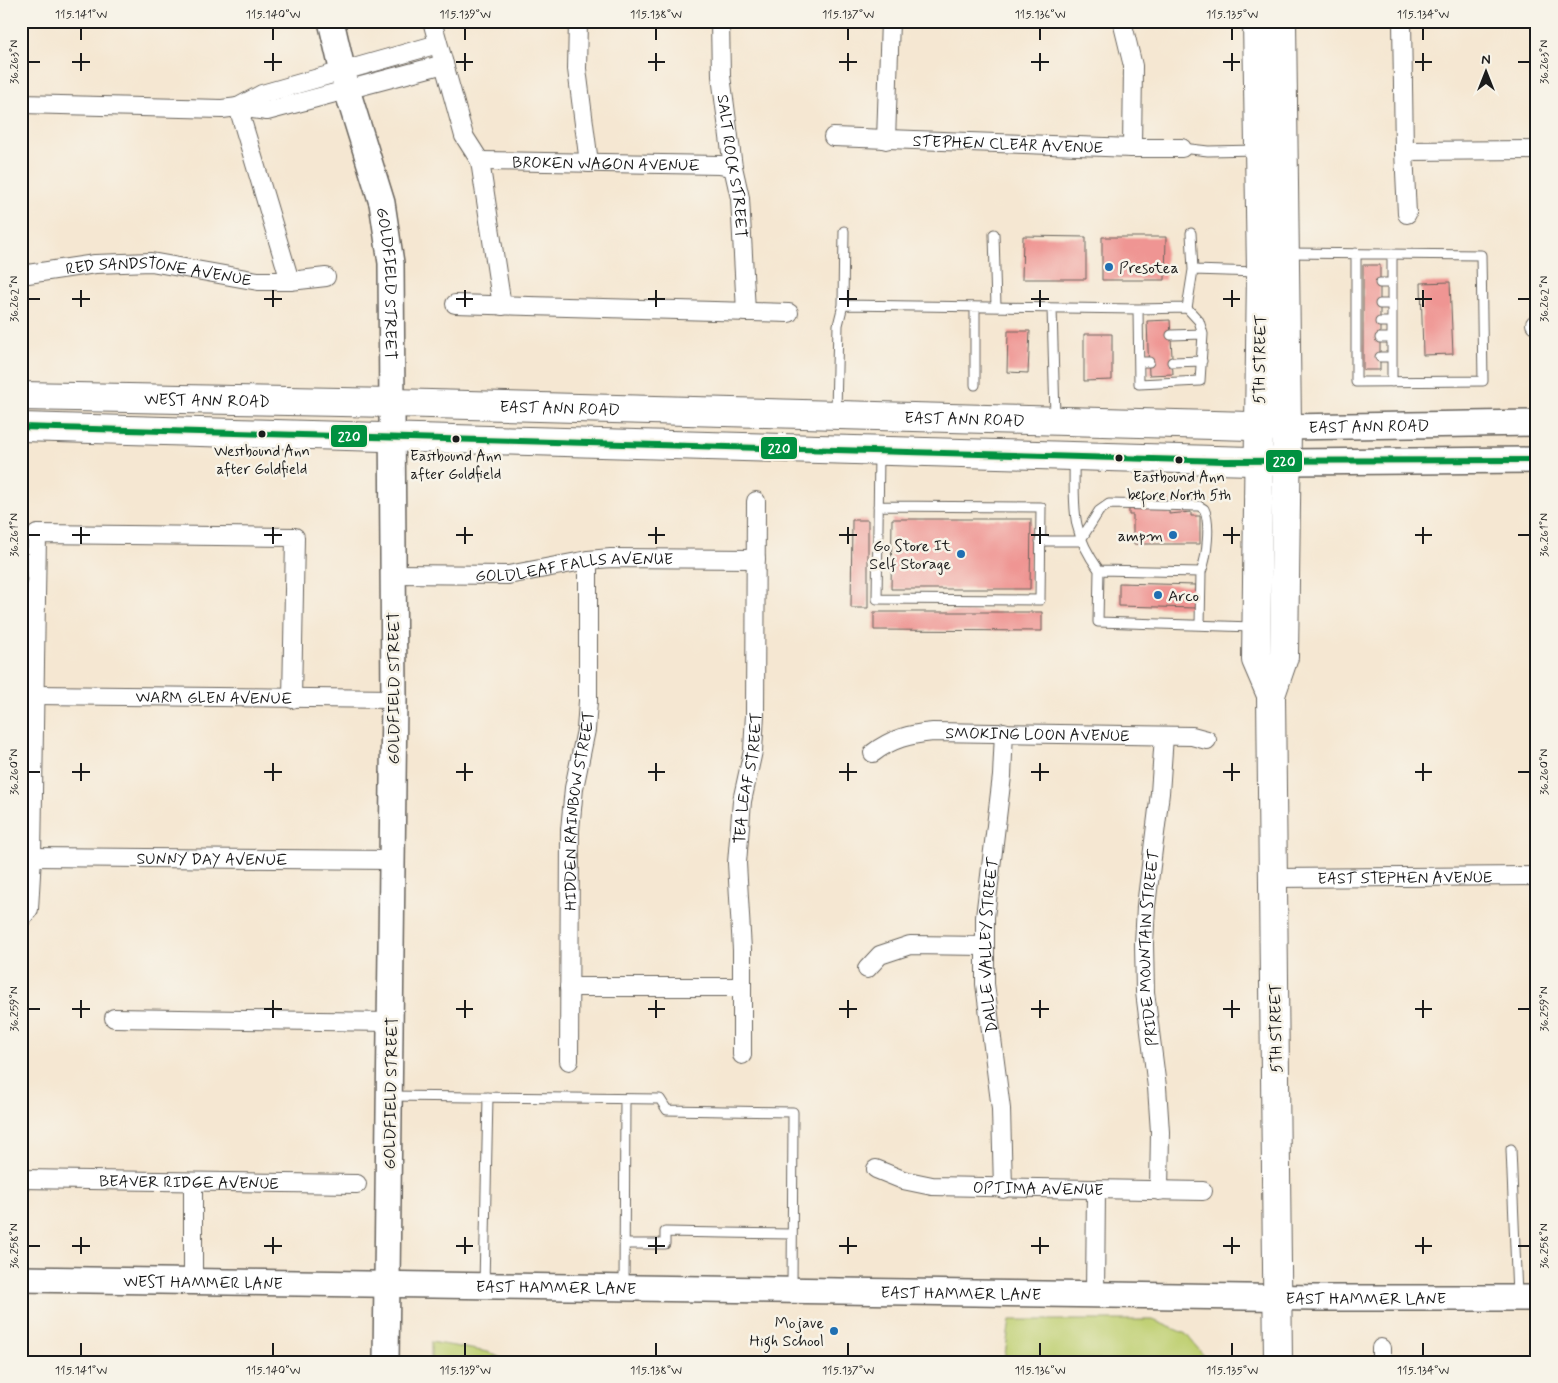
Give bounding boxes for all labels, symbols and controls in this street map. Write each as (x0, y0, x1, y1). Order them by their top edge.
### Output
text: 115.141°W (55, 7, 107, 23)
text: 115.140°W (246, 7, 301, 23)
text: 115.139°W (439, 7, 491, 23)
text: 115.138°W (630, 7, 682, 23)
text: 115.137°W (822, 7, 874, 23)
text: 115.136°W (1014, 7, 1066, 23)
text: 115.135°W (1206, 7, 1258, 23)
text: 115.134°W (1397, 7, 1449, 23)
text: 36.263°N (7, 40, 23, 84)
text: 36.263°N (1537, 40, 1553, 84)
north arrow (1460, 48, 1510, 98)
text: N (1481, 51, 1491, 69)
street label: SALT ROCK STREET (712, 93, 751, 238)
street label: STEPHEN CLEAR AVENUE (912, 131, 1103, 159)
street label: BROKEN WAGON AVENUE (512, 153, 700, 177)
street label: GOLDFIELD STREET (371, 206, 401, 360)
street label: RED SANDSTONE AVENUE (64, 253, 253, 292)
place label: Presotea (1119, 258, 1179, 279)
marker: Presotea (1103, 261, 1115, 273)
text: 36.262°N (7, 276, 23, 322)
text: 36.262°N (1537, 276, 1553, 322)
street label: 5TH STREET (1249, 314, 1272, 404)
street label: WEST ANN ROAD (144, 389, 270, 413)
street label: EAST ANN ROAD (499, 397, 620, 421)
street label: EAST ANN ROAD (904, 408, 1025, 432)
street label: EAST ANN ROAD (1309, 416, 1429, 439)
line badge: 220 (330, 424, 368, 448)
text: 220 (338, 428, 360, 446)
marker: Westbound Ann after Goldfield (257, 429, 267, 439)
marker: Eastbound Ann after Goldfield (451, 434, 461, 444)
line badge: 220 (760, 436, 798, 460)
text: 220 (768, 440, 790, 458)
place label: Westbound Ann after Goldfield (214, 442, 310, 480)
place label: Eastbound Ann after Goldfield (410, 447, 502, 485)
line badge: 220 (1265, 449, 1303, 473)
unlabelled marker (1114, 453, 1124, 463)
text: 220 (1273, 453, 1295, 471)
marker: Eastbound Ann before North 5th (1174, 455, 1184, 465)
place label: Eastbound Ann before North 5th (1127, 468, 1231, 508)
text: 36.261°N (7, 513, 23, 557)
text: 36.261°N (1537, 513, 1553, 557)
place label: ampm (1118, 526, 1163, 547)
marker: ampm (1167, 529, 1179, 541)
place label: Go Store It Self Storage (869, 536, 952, 575)
marker: Go Store It Self Storage (955, 548, 967, 560)
street label: GOLDLEAF FALLS AVENUE (475, 549, 673, 587)
place label: Arco (1168, 586, 1199, 607)
marker: Arco (1152, 589, 1164, 601)
street label: GOLDFIELD STREET (384, 612, 405, 764)
street label: WARM GLEN AVENUE (135, 687, 292, 710)
street label: HIDDEN RAINBOW STREET (561, 710, 599, 911)
street label: TEA LEAF STREET (730, 712, 767, 845)
street label: SMOKING LOON AVENUE (945, 723, 1130, 747)
text: 36.260°N (7, 749, 23, 795)
text: 36.260°N (1537, 749, 1553, 795)
street label: PRIDE MOUNTAIN STREET (1135, 847, 1165, 1047)
street label: SUNNY DAY AVENUE (136, 849, 288, 871)
street label: DALLE VALLEY STREET (976, 855, 1004, 1034)
street label: EAST STEPHEN AVENUE (1318, 867, 1493, 890)
street label: 5TH STREET (1265, 983, 1288, 1073)
text: 36.259°N (7, 986, 23, 1032)
text: 36.259°N (1537, 986, 1553, 1032)
street label: GOLDFIELD STREET (380, 1016, 403, 1170)
street label: BEAVER RIDGE AVENUE (99, 1171, 279, 1195)
street label: OPTIMA AVENUE (973, 1178, 1104, 1201)
text: 36.258°N (7, 1223, 23, 1269)
text: 36.258°N (1537, 1223, 1553, 1269)
street label: WEST HAMMER LANE (123, 1272, 283, 1295)
street label: EAST HAMMER LANE (476, 1277, 636, 1300)
street label: EAST HAMMER LANE (881, 1283, 1041, 1306)
street label: EAST HAMMER LANE (1285, 1289, 1446, 1310)
place label: Mojave High School (749, 1313, 824, 1353)
marker: Mojave High School (828, 1325, 840, 1337)
text: 115.141°W (55, 1363, 107, 1379)
text: 115.140°W (246, 1363, 301, 1379)
text: 115.139°W (439, 1363, 491, 1379)
text: 115.138°W (630, 1363, 682, 1379)
text: 115.137°W (822, 1363, 874, 1379)
text: 115.136°W (1014, 1363, 1066, 1379)
text: 115.135°W (1206, 1363, 1258, 1379)
text: 115.134°W (1397, 1363, 1449, 1379)

